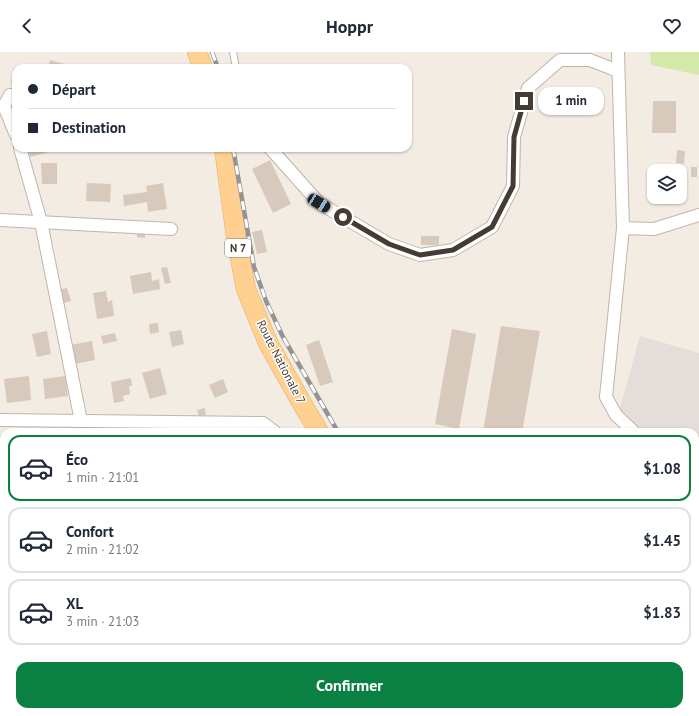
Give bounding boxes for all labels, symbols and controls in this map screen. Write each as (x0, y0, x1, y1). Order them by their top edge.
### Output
icon: back (16, 15, 38, 37)
text: Hoppr (326, 15, 373, 38)
icon: heart (661, 15, 683, 37)
text: Départ (52, 80, 96, 99)
callout: 1 min (538, 87, 604, 115)
route end (515, 92, 533, 110)
text: 1 min (555, 92, 587, 109)
text: Destination (52, 118, 126, 137)
map controls (647, 164, 687, 204)
button: layers (647, 164, 687, 204)
car (306, 192, 332, 214)
route start (334, 208, 352, 226)
road number: N 7 (225, 239, 251, 257)
street label: Route Nationale 7 (254, 317, 309, 406)
icon: car (18, 450, 54, 486)
text: Éco (66, 450, 88, 469)
text: $1.08 (643, 459, 681, 478)
text: 1 min · 21:01 (66, 469, 139, 486)
icon: car (18, 522, 54, 558)
text: Confort (66, 522, 114, 541)
text: $1.45 (643, 531, 681, 550)
text: 2 min · 21:02 (66, 541, 139, 558)
icon: car (18, 594, 54, 630)
text: XL (66, 594, 83, 613)
text: $1.83 (643, 603, 681, 622)
text: 3 min · 21:03 (66, 613, 139, 630)
button: Confirmer (16, 662, 683, 708)

